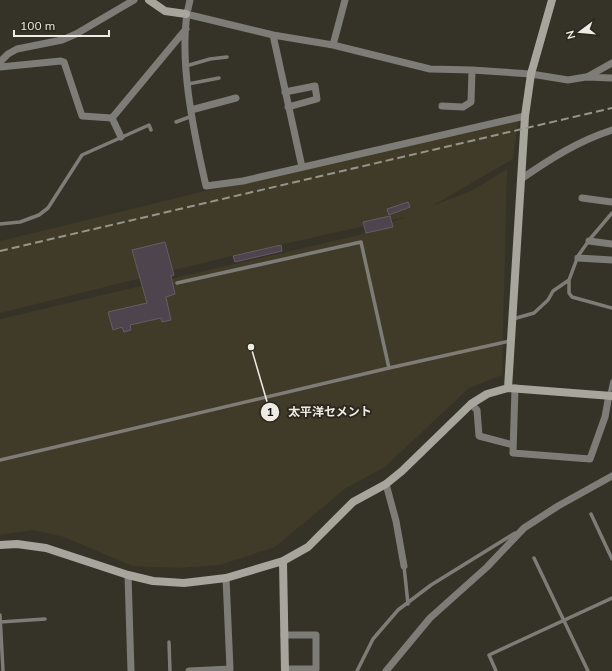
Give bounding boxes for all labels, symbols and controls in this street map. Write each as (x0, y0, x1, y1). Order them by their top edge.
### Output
scale bar (14, 12, 109, 38)
north arrow (560, 12, 600, 52)
text: 100 m (20, 18, 55, 33)
text: N (563, 29, 578, 41)
callout: 太平洋セメント (260, 400, 380, 424)
text: 1 (266, 404, 274, 419)
text: 太平洋セメント (288, 404, 372, 419)

